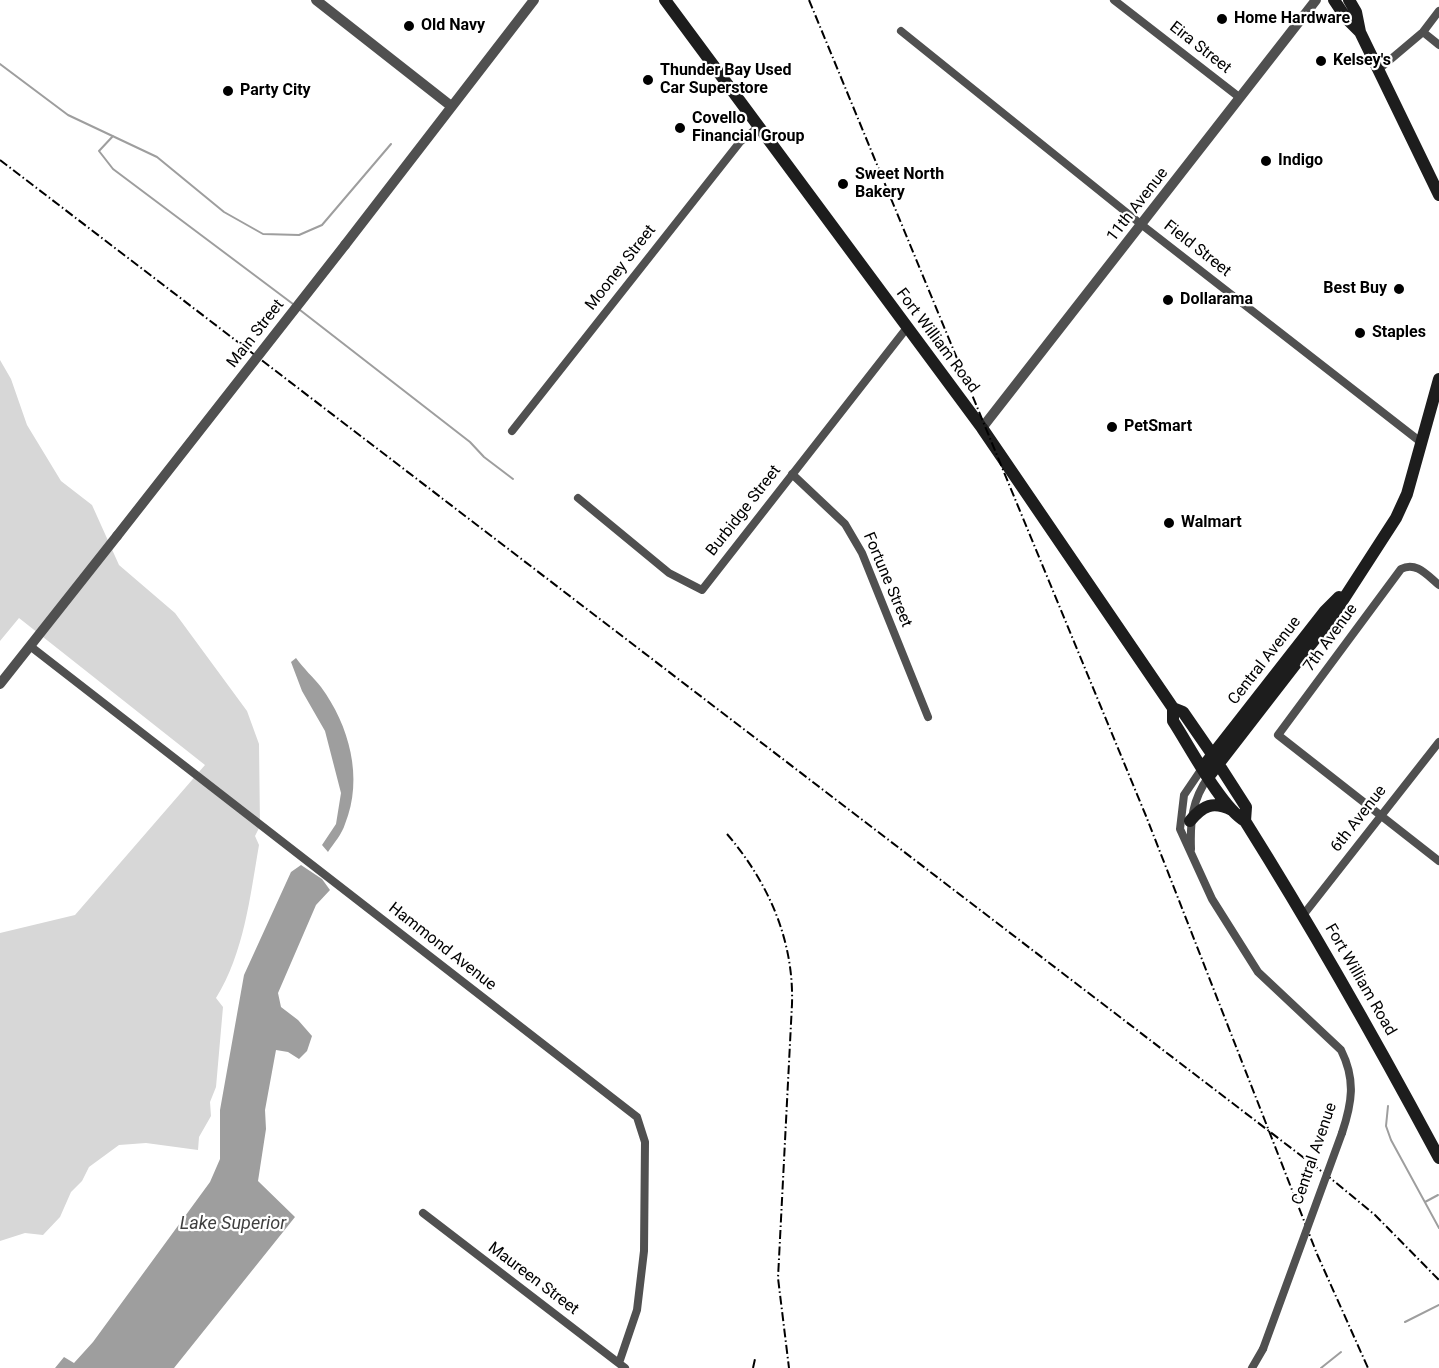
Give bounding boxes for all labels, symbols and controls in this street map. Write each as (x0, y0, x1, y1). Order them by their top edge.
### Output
place label: Home Hardware (1234, 9, 1350, 29)
marker: Home Hardware (1215, 12, 1229, 26)
place label: Old Navy (421, 16, 485, 36)
street label: Eira Street (1165, 18, 1235, 78)
marker: Old Navy (402, 19, 416, 33)
place label: Kelsey's (1333, 51, 1391, 71)
marker: Kelsey's (1314, 54, 1328, 68)
place label: Thunder Bay Used Car Superstore (660, 61, 791, 99)
marker: Thunder Bay Used Car Superstore (641, 73, 655, 87)
place label: Party City (240, 81, 311, 101)
marker: Party City (221, 84, 235, 98)
place label: Covello Financial Group (692, 109, 804, 147)
marker: Covello Financial Group (673, 121, 687, 135)
place label: Indigo (1278, 151, 1323, 171)
marker: Indigo (1259, 154, 1273, 168)
street label: 11th Avenue (1103, 164, 1173, 246)
place label: Sweet North Bakery (855, 165, 944, 203)
marker: Sweet North Bakery (836, 177, 850, 191)
street label: Field Street (1159, 217, 1235, 281)
street label: Mooney Street (582, 221, 660, 315)
place label: Best Buy (1323, 279, 1387, 299)
marker: Best Buy (1392, 282, 1406, 296)
street label: Fort William Road (891, 285, 983, 397)
place label: Dollarama (1180, 290, 1253, 310)
marker: Dollarama (1161, 293, 1175, 307)
street label: Main Street (223, 296, 289, 372)
place label: Staples (1372, 323, 1426, 343)
marker: Staples (1353, 326, 1367, 340)
place label: PetSmart (1124, 417, 1192, 437)
marker: PetSmart (1105, 420, 1119, 434)
street label: Burbidge Street (703, 462, 785, 560)
place label: Walmart (1181, 513, 1242, 533)
marker: Walmart (1162, 516, 1176, 530)
street label: Fortune Street (858, 530, 916, 630)
street label: 7th Avenue (1300, 600, 1362, 676)
street label: Central Avenue (1225, 613, 1305, 709)
street label: 6th Avenue (1327, 782, 1391, 856)
street label: Hammond Avenue (384, 899, 500, 995)
street label: Fort William Road (1320, 921, 1400, 1039)
street label: Central Avenue (1289, 1100, 1341, 1208)
water label: Lake Superior (180, 1213, 286, 1235)
street label: Maureen Street (484, 1239, 582, 1319)

